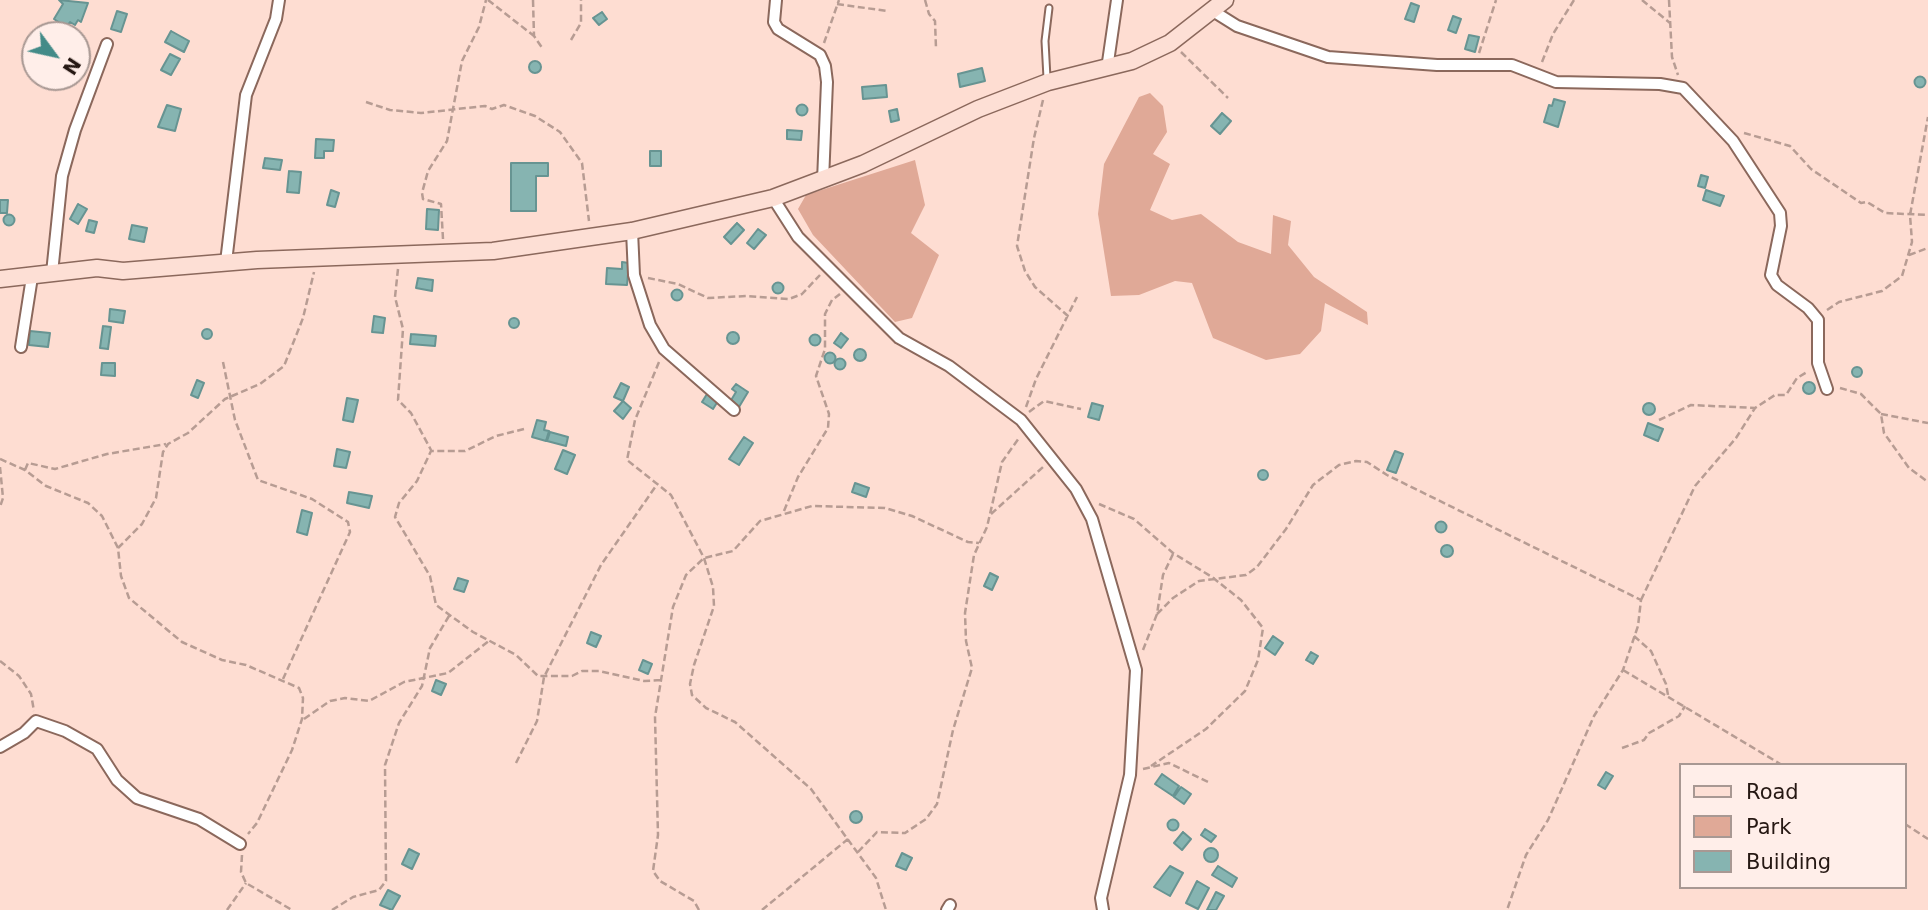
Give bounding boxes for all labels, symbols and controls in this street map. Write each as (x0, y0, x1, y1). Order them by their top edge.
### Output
north arrow (21, 21, 91, 91)
text: N (58, 54, 85, 79)
legend (1680, 763, 1907, 889)
text: Road (1746, 780, 1799, 804)
text: Park (1746, 815, 1791, 839)
text: Building (1746, 850, 1831, 874)

